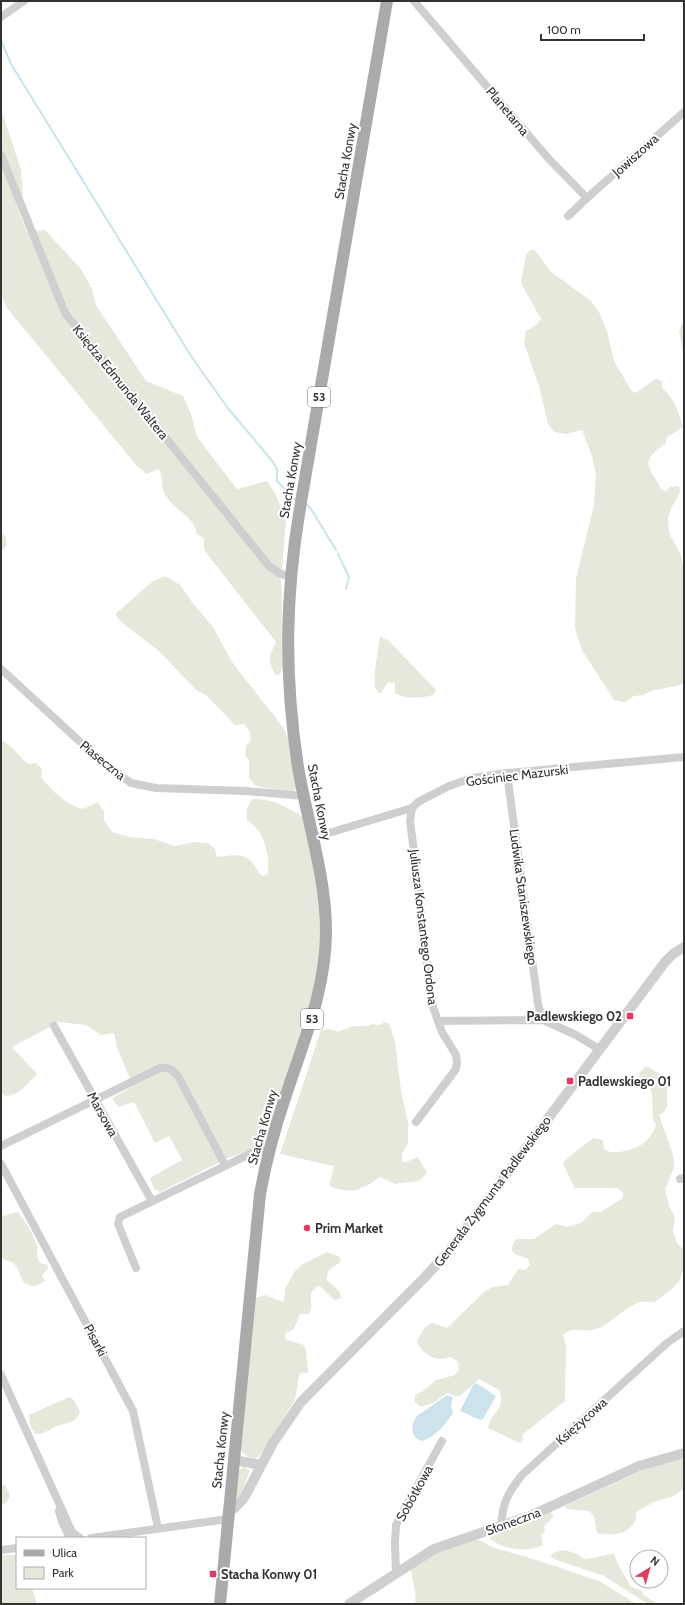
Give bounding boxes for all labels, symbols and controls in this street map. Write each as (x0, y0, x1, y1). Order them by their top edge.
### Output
scale bar (541, 16, 644, 42)
text: 100 m (547, 22, 581, 37)
street label: Planetarna (483, 83, 534, 139)
street label: Stacha Konwy (330, 121, 360, 200)
street label: Jowiszowa (608, 130, 662, 181)
street label: Księdza Edmunda Waltera (70, 321, 173, 443)
road number: 53 (308, 387, 330, 407)
street label: Stacha Konwy (275, 440, 305, 519)
street label: Piaseczna (77, 737, 130, 784)
street label: Gościniec Mazurski (465, 761, 569, 789)
street label: Stacha Konwy (305, 763, 335, 842)
street label: Ludwika Staniszewskiego (507, 828, 541, 966)
street label: Juliusza Konstantego Ordona (406, 847, 442, 1007)
place label: Padlewskiego 02 (527, 1008, 622, 1024)
road number: 53 (301, 1009, 323, 1029)
marker: Padlewskiego 02 (625, 1011, 635, 1021)
place label: Padlewskiego 01 (578, 1073, 671, 1089)
marker: Padlewskiego 01 (565, 1076, 575, 1086)
street label: Stacha Konwy (244, 1087, 280, 1166)
street label: Marsowa (84, 1089, 122, 1140)
street label: Generała Zygmunta Padlewskiego (430, 1112, 554, 1270)
place label: Prim Market (315, 1220, 384, 1236)
marker: Prim Market (302, 1223, 312, 1233)
street label: Pisarki (81, 1321, 111, 1359)
street label: Księżycowa (552, 1393, 610, 1448)
street label: Stacha Konwy (208, 1410, 232, 1489)
street label: Sobótkowa (392, 1462, 436, 1524)
street label: Słoneczna (483, 1503, 543, 1538)
legend (16, 1537, 146, 1589)
text: Ulica (52, 1545, 77, 1560)
north arrow (629, 1549, 669, 1589)
text: N (648, 1553, 662, 1569)
text: Park (52, 1565, 74, 1580)
place label: Stacha Konwy 01 (221, 1566, 317, 1582)
marker: Stacha Konwy 01 (208, 1569, 218, 1579)

